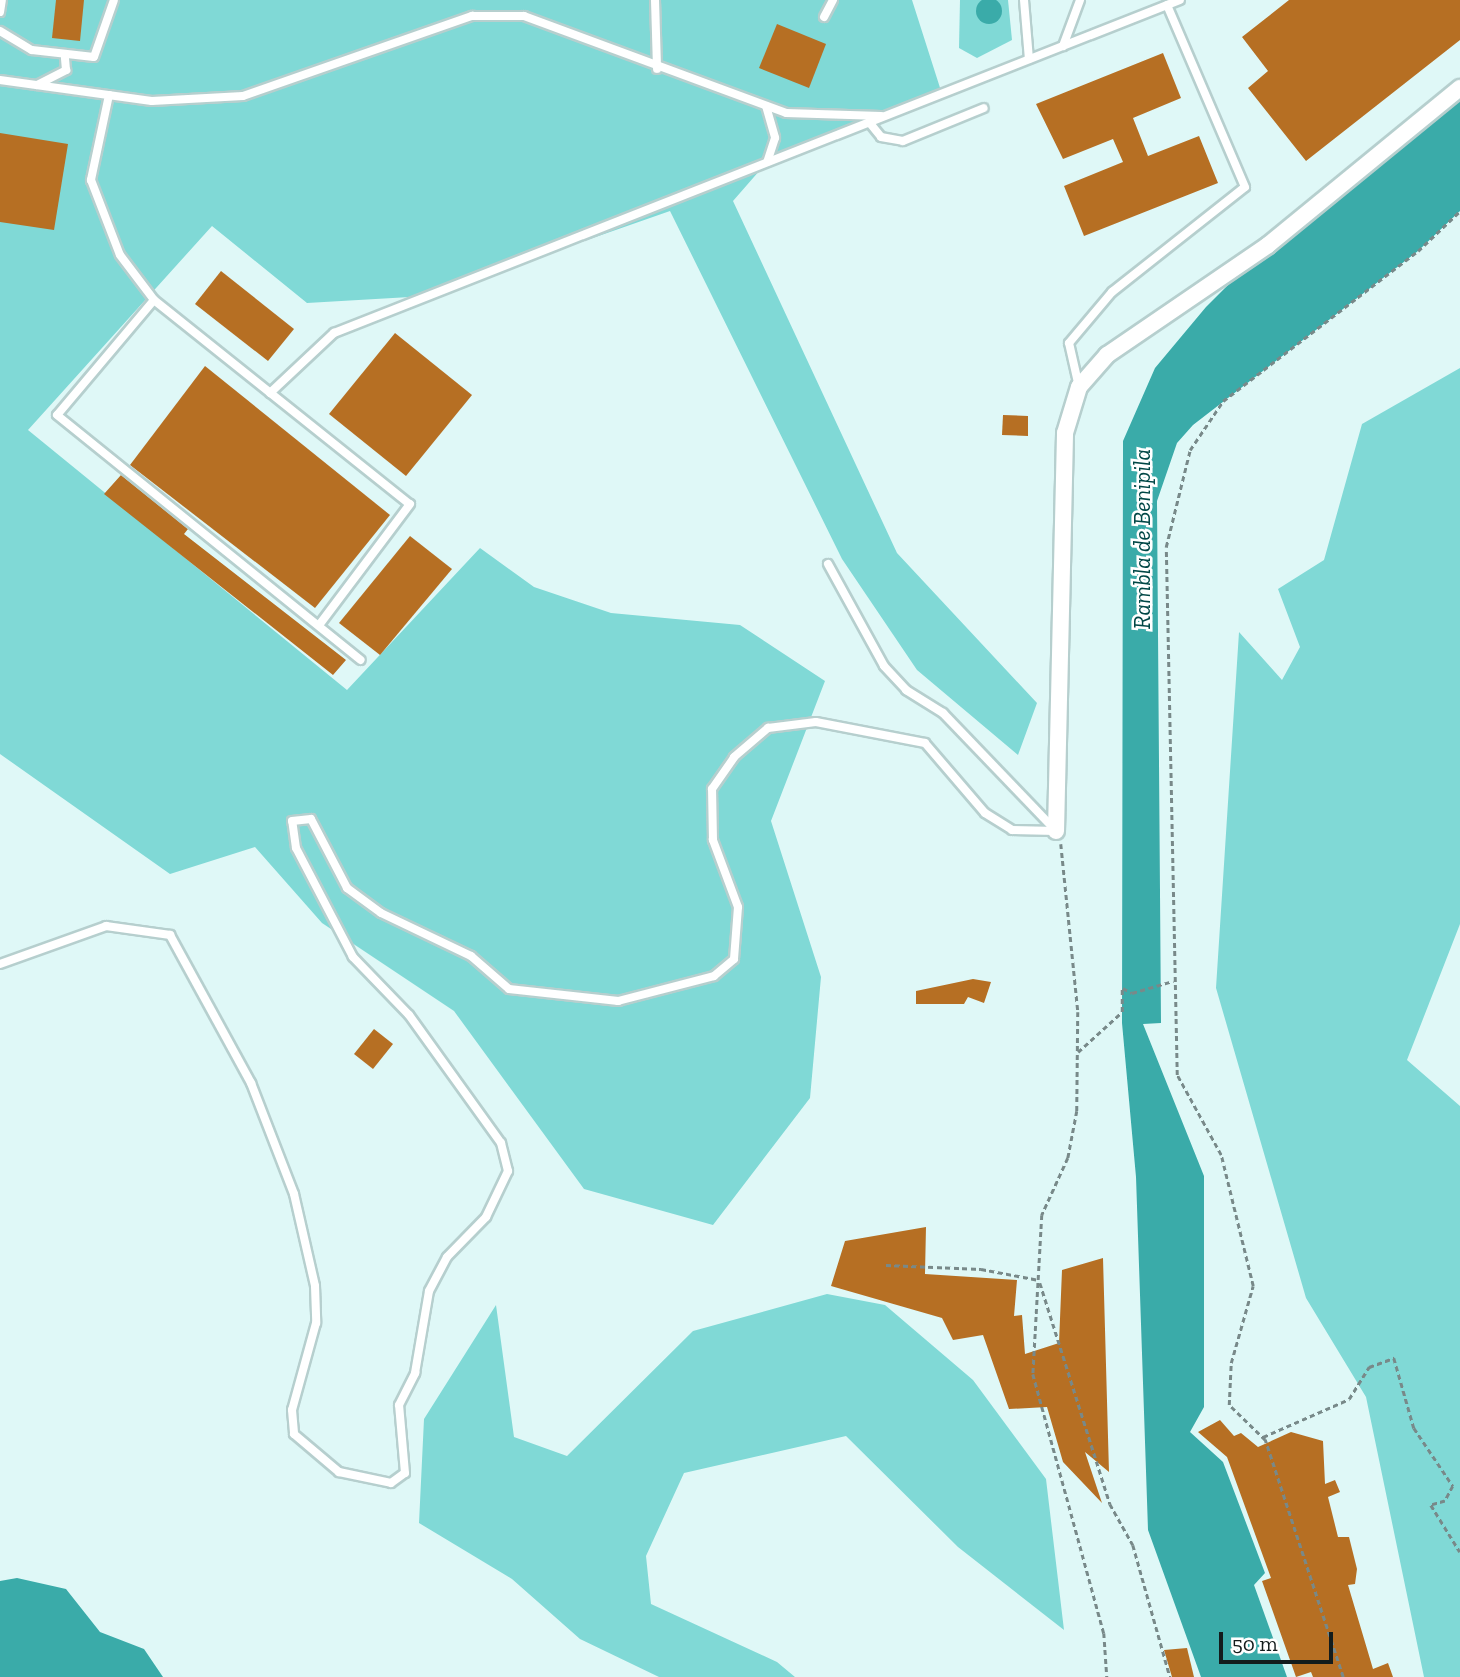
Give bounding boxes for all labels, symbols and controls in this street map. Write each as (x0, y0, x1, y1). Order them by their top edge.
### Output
water label: Rambla de Benipila (1128, 449, 1156, 629)
scale bar (1222, 1618, 1336, 1662)
text: 50 m (1232, 1631, 1278, 1656)

